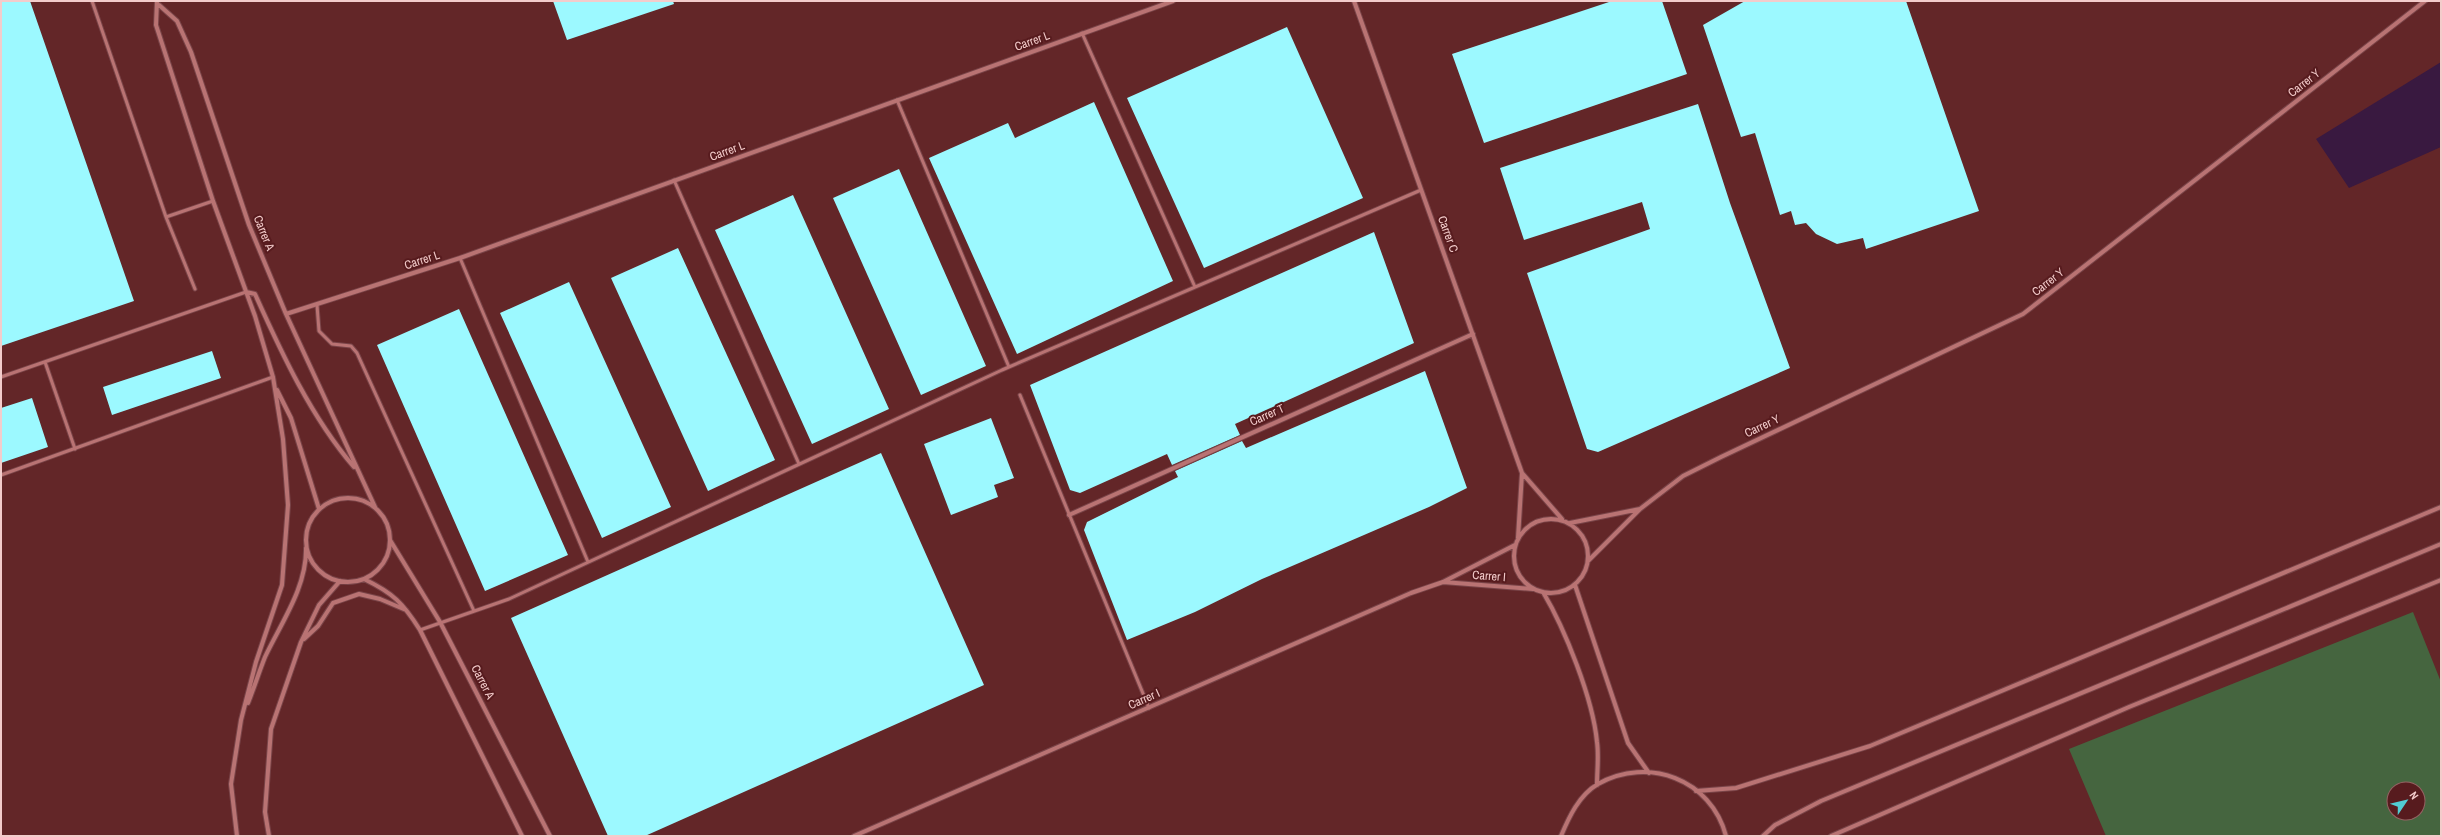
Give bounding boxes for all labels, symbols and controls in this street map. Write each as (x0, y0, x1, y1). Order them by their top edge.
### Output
street label: Carrer L (1012, 27, 1052, 55)
street label: Carrer Y (2284, 65, 2324, 101)
street label: Carrer L (707, 137, 747, 165)
street label: Carrer A (250, 213, 278, 253)
street label: Carrer C (1434, 214, 1462, 254)
street label: Carrer L (402, 247, 442, 273)
street label: Carrer Y (2028, 264, 2068, 300)
street label: Carrer T (1247, 400, 1287, 430)
street label: Carrer Y (1742, 411, 1783, 441)
street label: Carrer I (1472, 567, 1506, 585)
street label: Carrer A (468, 662, 499, 702)
street label: Carrer I (1126, 685, 1162, 713)
north arrow (2386, 781, 2426, 821)
text: N (2407, 789, 2422, 802)

